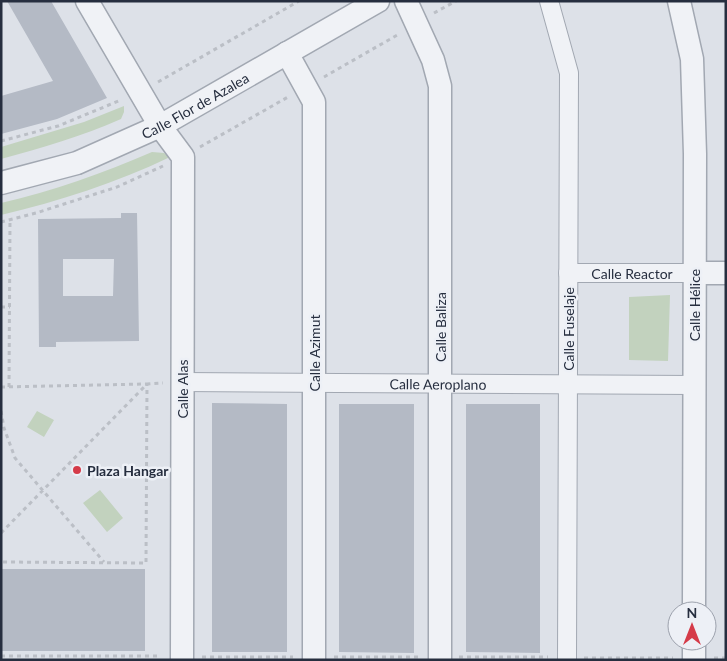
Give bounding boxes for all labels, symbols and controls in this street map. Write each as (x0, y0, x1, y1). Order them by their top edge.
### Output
street label: Calle Flor de Azalea (139, 69, 252, 142)
street label: Calle Reactor (591, 265, 673, 282)
street label: Calle Hélice (686, 269, 703, 341)
street label: Calle Fuselaje (560, 287, 577, 371)
street label: Calle Baliza (432, 292, 449, 362)
street label: Calle Azimut (306, 315, 323, 391)
street label: Calle Alas (174, 359, 191, 419)
street label: Calle Aeroplano (390, 375, 487, 392)
place label: Plaza Hangar (87, 462, 169, 479)
marker: Plaza Hangar (71, 464, 83, 476)
north arrow (667, 601, 717, 651)
text: N (687, 604, 697, 621)

